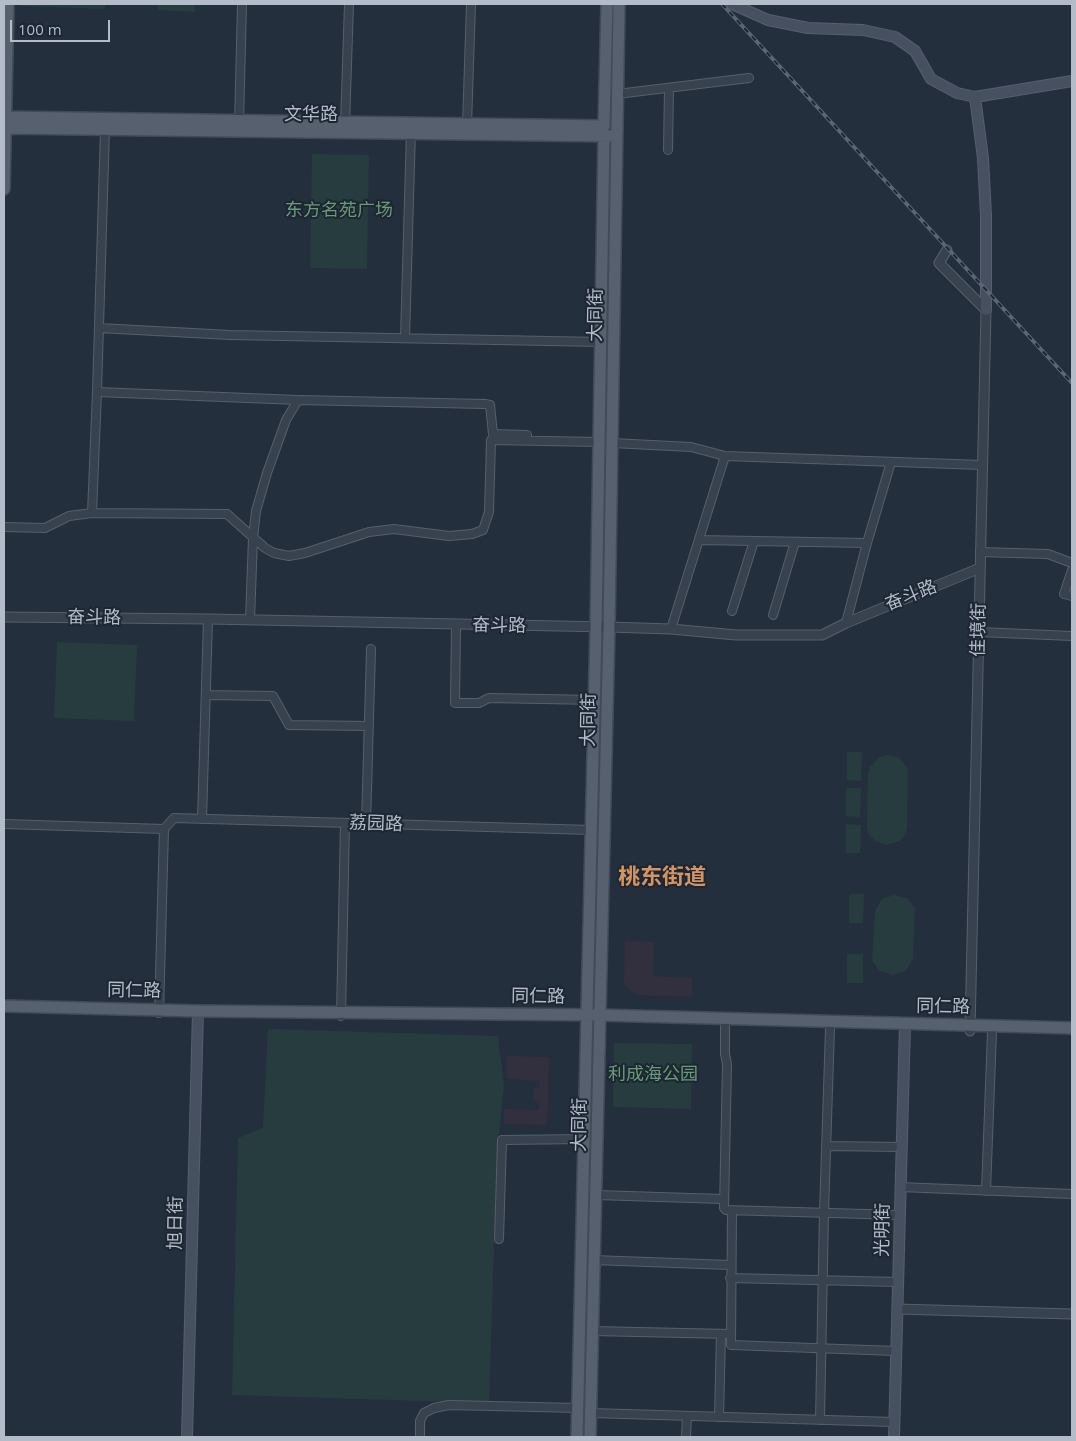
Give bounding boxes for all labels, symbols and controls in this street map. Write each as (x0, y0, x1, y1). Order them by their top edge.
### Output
scale bar (12, 10, 112, 42)
text: 100 m (18, 19, 62, 39)
street label: 文华路 (284, 104, 338, 126)
park label: 东方名苑广场 (285, 200, 393, 222)
street label: 大同街 (585, 288, 607, 342)
street label: 奋斗路 (882, 576, 940, 616)
street label: 佳境街 (968, 603, 990, 657)
street label: 奋斗路 (67, 607, 121, 629)
street label: 奋斗路 (472, 615, 526, 637)
street label: 大同街 (578, 693, 600, 747)
street label: 荔园路 (349, 812, 403, 836)
district label: 桃东街道 (618, 865, 706, 891)
street label: 同仁路 (107, 980, 161, 1002)
street label: 同仁路 (511, 986, 565, 1008)
street label: 同仁路 (916, 996, 970, 1018)
park label: 利成海公园 (608, 1064, 698, 1086)
street label: 大同街 (569, 1098, 591, 1152)
street label: 旭日街 (165, 1196, 187, 1250)
street label: 光明街 (872, 1203, 894, 1257)

